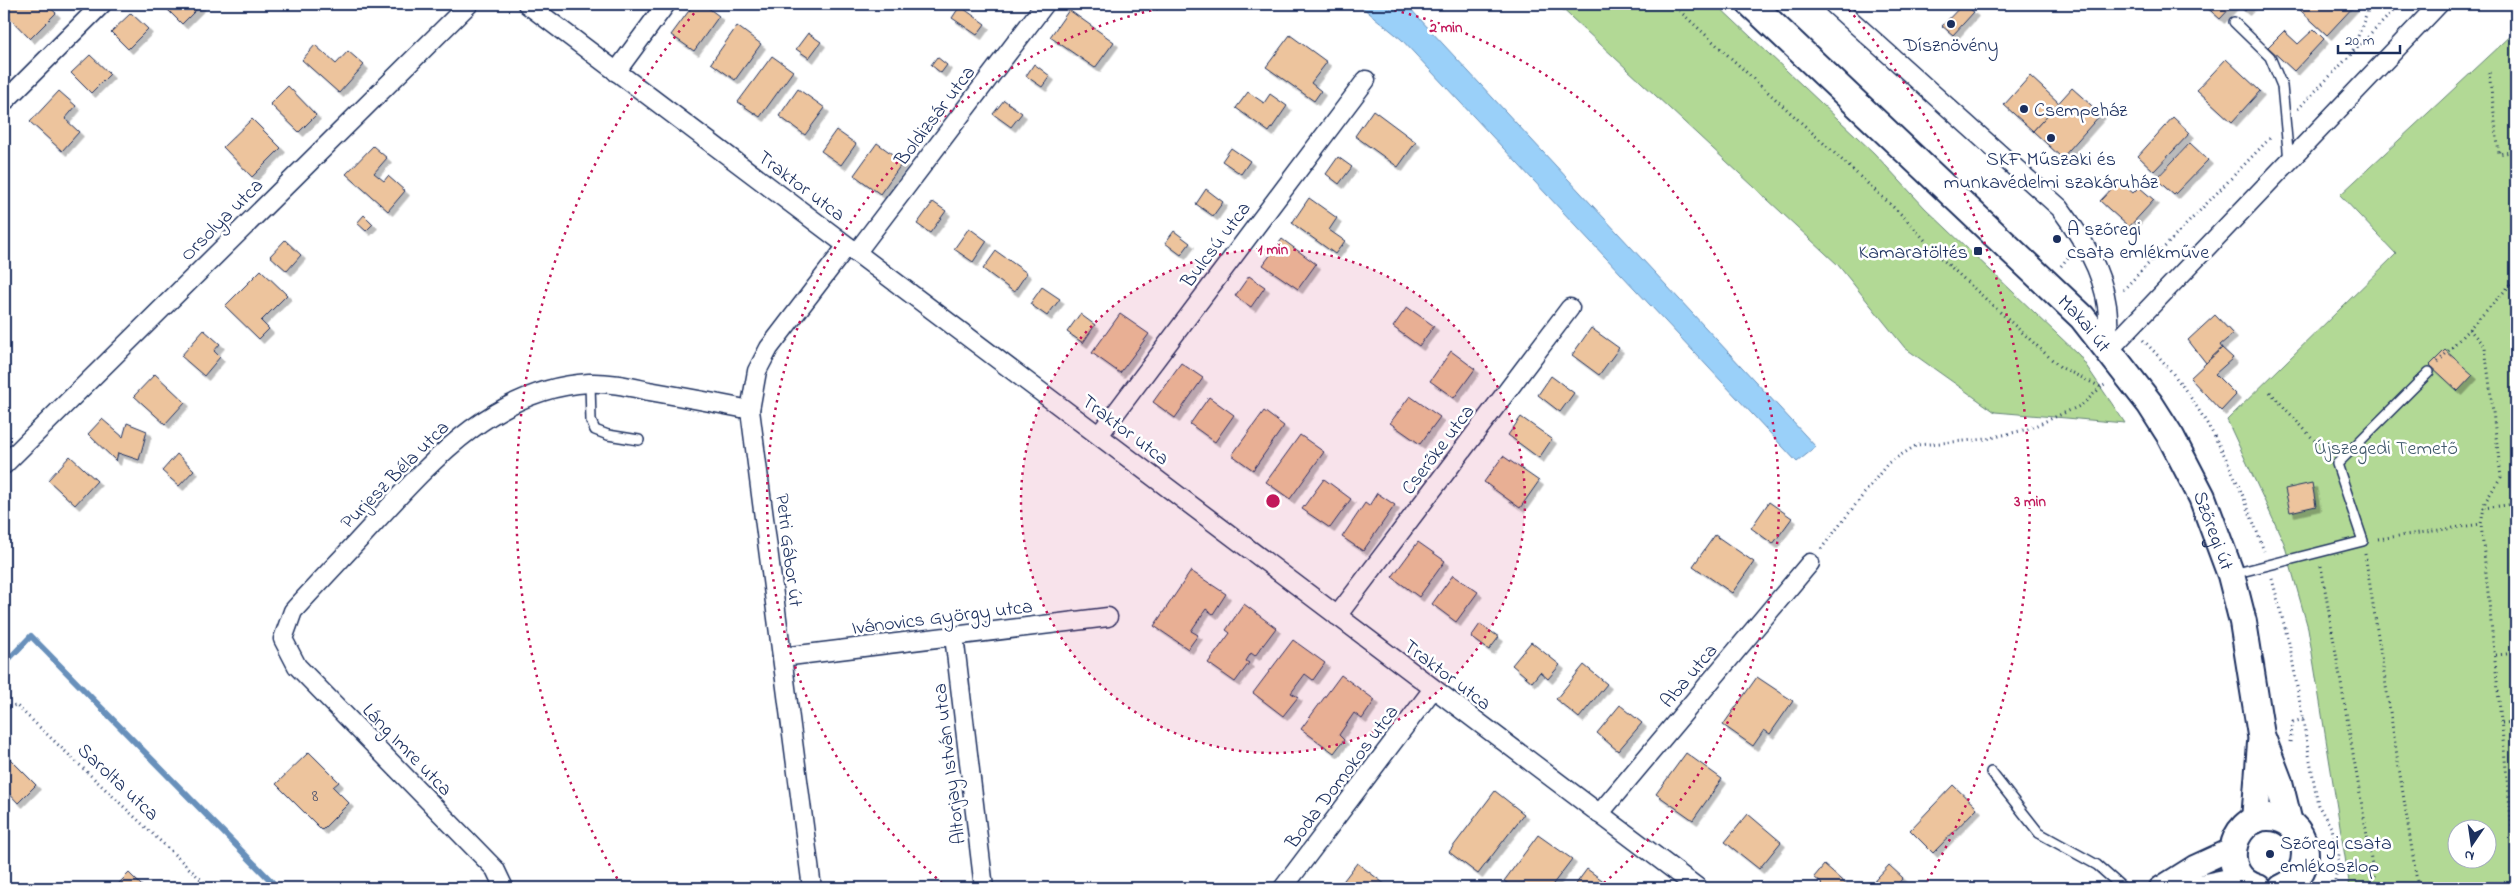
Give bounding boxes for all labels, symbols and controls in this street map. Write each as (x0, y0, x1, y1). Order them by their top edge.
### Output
text: 2 min (1429, 17, 1463, 39)
marker: Dísznövény (1945, 18, 1957, 30)
scale bar (2338, 22, 2400, 54)
text: 20 m (2345, 30, 2375, 52)
place label: Dísznövény (1903, 32, 1998, 61)
street label: Boldizsár utca (888, 60, 983, 174)
place label: Csempeház (2034, 97, 2128, 126)
marker: Csempeház (2018, 103, 2030, 115)
marker: SKF Műszaki és munkavédelmi szakáruház (2045, 132, 2057, 144)
street label: Traktor utca (751, 144, 850, 230)
place label: SKF Műszaki és munkavédelmi szakáruház (1944, 146, 2159, 198)
street label: Orsolya utca (175, 173, 271, 269)
street label: Bulcsú utca (1174, 196, 1259, 296)
place label: A szőregi csata emlékműve (2067, 216, 2209, 268)
marker: A szőregi csata emlékműve (2051, 233, 2063, 245)
text: 1 min (1258, 239, 1289, 261)
place label: Kamaratöltés (1858, 239, 1968, 268)
marker: Kamaratöltés (1972, 245, 1984, 257)
street label: Makai út (2050, 289, 2117, 360)
street label: Traktor utca (1075, 388, 1174, 474)
street label: Cserőke utca (1395, 399, 1483, 502)
street label: Purjesz Béla utca (335, 415, 457, 537)
park label: Újszegedi Temető (2314, 435, 2458, 465)
street label: Szőregi út (2184, 487, 2240, 575)
text: 3 min (2013, 491, 2046, 513)
street label: Petri Gábor út (766, 492, 809, 609)
centre of rings (1264, 492, 1282, 510)
street label: Ivánovics György utca (850, 593, 1034, 645)
street label: Traktor utca (1397, 633, 1496, 719)
street label: Aba utca (1654, 638, 1726, 715)
street label: Altorjay István utca (926, 682, 975, 846)
street label: Láng Imre utca (354, 698, 458, 805)
street label: Boda Domokos utca (1279, 700, 1407, 856)
street label: Sarolta utca (70, 737, 165, 829)
house number: 8 (312, 784, 319, 810)
north arrow (2448, 820, 2498, 870)
place label: Szőregi csata emlékoszlop (2280, 830, 2392, 882)
text: N (2462, 844, 2476, 866)
marker: Szőregi csata emlékoszlop (2264, 848, 2276, 860)

